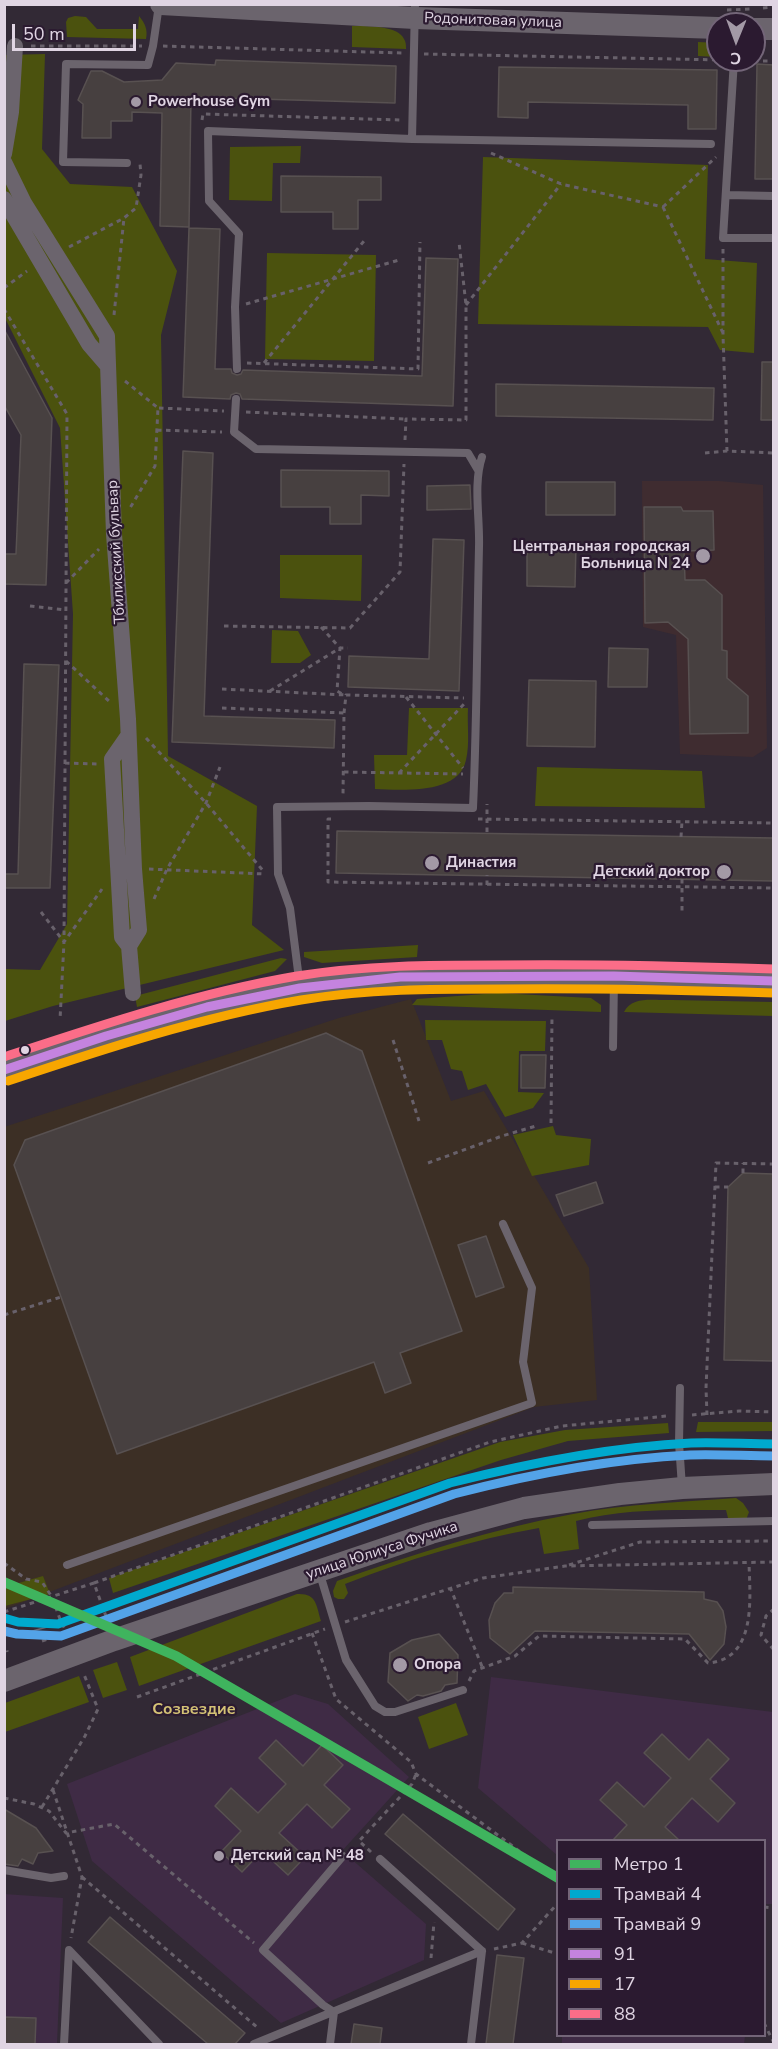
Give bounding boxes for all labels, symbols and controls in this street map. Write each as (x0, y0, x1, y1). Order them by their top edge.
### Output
street label: Родонитовая улица (424, 10, 562, 32)
scale bar (15, 12, 140, 50)
north arrow (706, 12, 766, 72)
text: 50 m (23, 22, 65, 46)
text: С (730, 47, 741, 69)
place label: Powerhouse Gym (148, 93, 270, 111)
marker: Powerhouse Gym (129, 95, 143, 109)
street label: Тбилисский бульвар (104, 479, 130, 625)
place label: Центральная городская Больница N 24 (513, 538, 690, 573)
marker: Центральная городская Больница N 24 (694, 547, 712, 565)
marker: Династия (423, 854, 441, 872)
place label: Династия (446, 854, 516, 872)
place label: Детский доктор (593, 863, 710, 881)
marker: Детский доктор (715, 863, 733, 881)
unlabelled marker (19, 1044, 31, 1056)
street label: улица Юлиуса Фучика (304, 1518, 460, 1584)
marker: Опора (391, 1656, 409, 1674)
place label: Опора (414, 1656, 461, 1674)
district label: Созвездие (152, 1700, 236, 1720)
legend (556, 1839, 766, 2037)
place label: Детский сад № 48 (231, 1847, 364, 1865)
marker: Детский сад № 48 (212, 1849, 226, 1863)
text: Метро 1 (614, 1852, 683, 1876)
text: Трамвай 4 (614, 1882, 701, 1906)
text: Трамвай 9 (614, 1912, 701, 1936)
text: 91 (614, 1942, 636, 1966)
text: 17 (614, 1972, 636, 1996)
text: 88 (614, 2002, 636, 2026)

